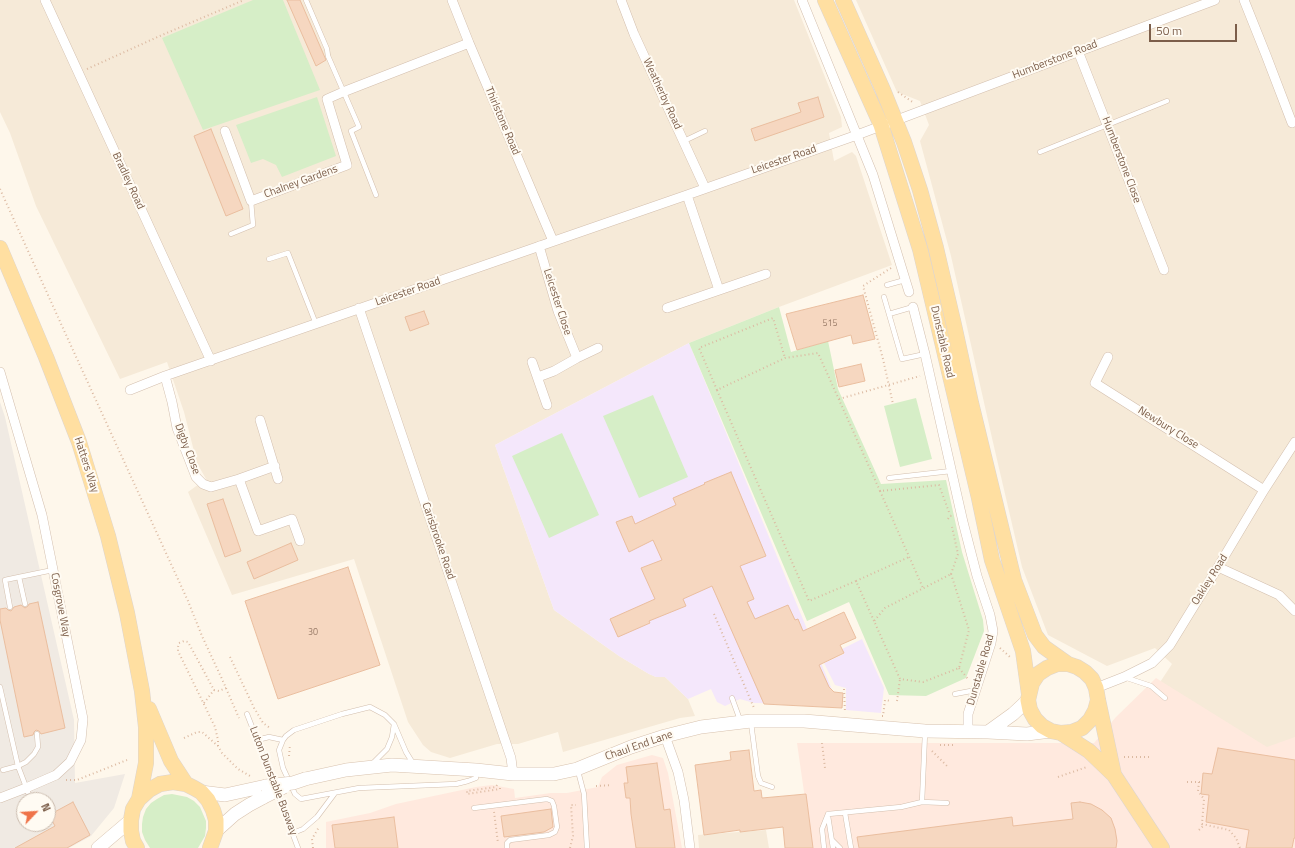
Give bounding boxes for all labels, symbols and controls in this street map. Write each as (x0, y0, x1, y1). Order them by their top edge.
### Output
scale bar (1151, 16, 1239, 42)
text: 50 m (1156, 21, 1182, 40)
street label: Humberstone Road (1011, 38, 1099, 82)
street label: Weatherby Road (640, 56, 684, 132)
street label: Thirlstone Road (482, 85, 522, 157)
street label: Humberstone Close (1098, 115, 1144, 205)
street label: Leicester Road (750, 143, 818, 177)
street label: Bradley Road (109, 150, 147, 212)
street label: Chalney Gardens (262, 163, 340, 201)
street label: Leicester Close (540, 267, 574, 337)
street label: Leicester Road (374, 275, 442, 309)
street label: Dunstable Road (927, 305, 957, 379)
house number: 515 (822, 319, 838, 329)
street label: Newbury Close (1135, 404, 1201, 452)
street label: Digby Close (171, 422, 203, 476)
street label: Hatters Way (71, 435, 101, 495)
street label: Carisbrooke Road (419, 501, 457, 581)
street label: Oakley Road (1189, 552, 1231, 608)
street label: Cosgrove Way (47, 572, 73, 638)
house number: 30 (308, 628, 318, 638)
street label: Dunstable Road (965, 633, 997, 707)
street label: Luton Dunstable Busway (246, 725, 300, 837)
street label: Chaul End Lane (603, 728, 675, 764)
north arrow (16, 792, 56, 832)
text: N (37, 801, 55, 814)

